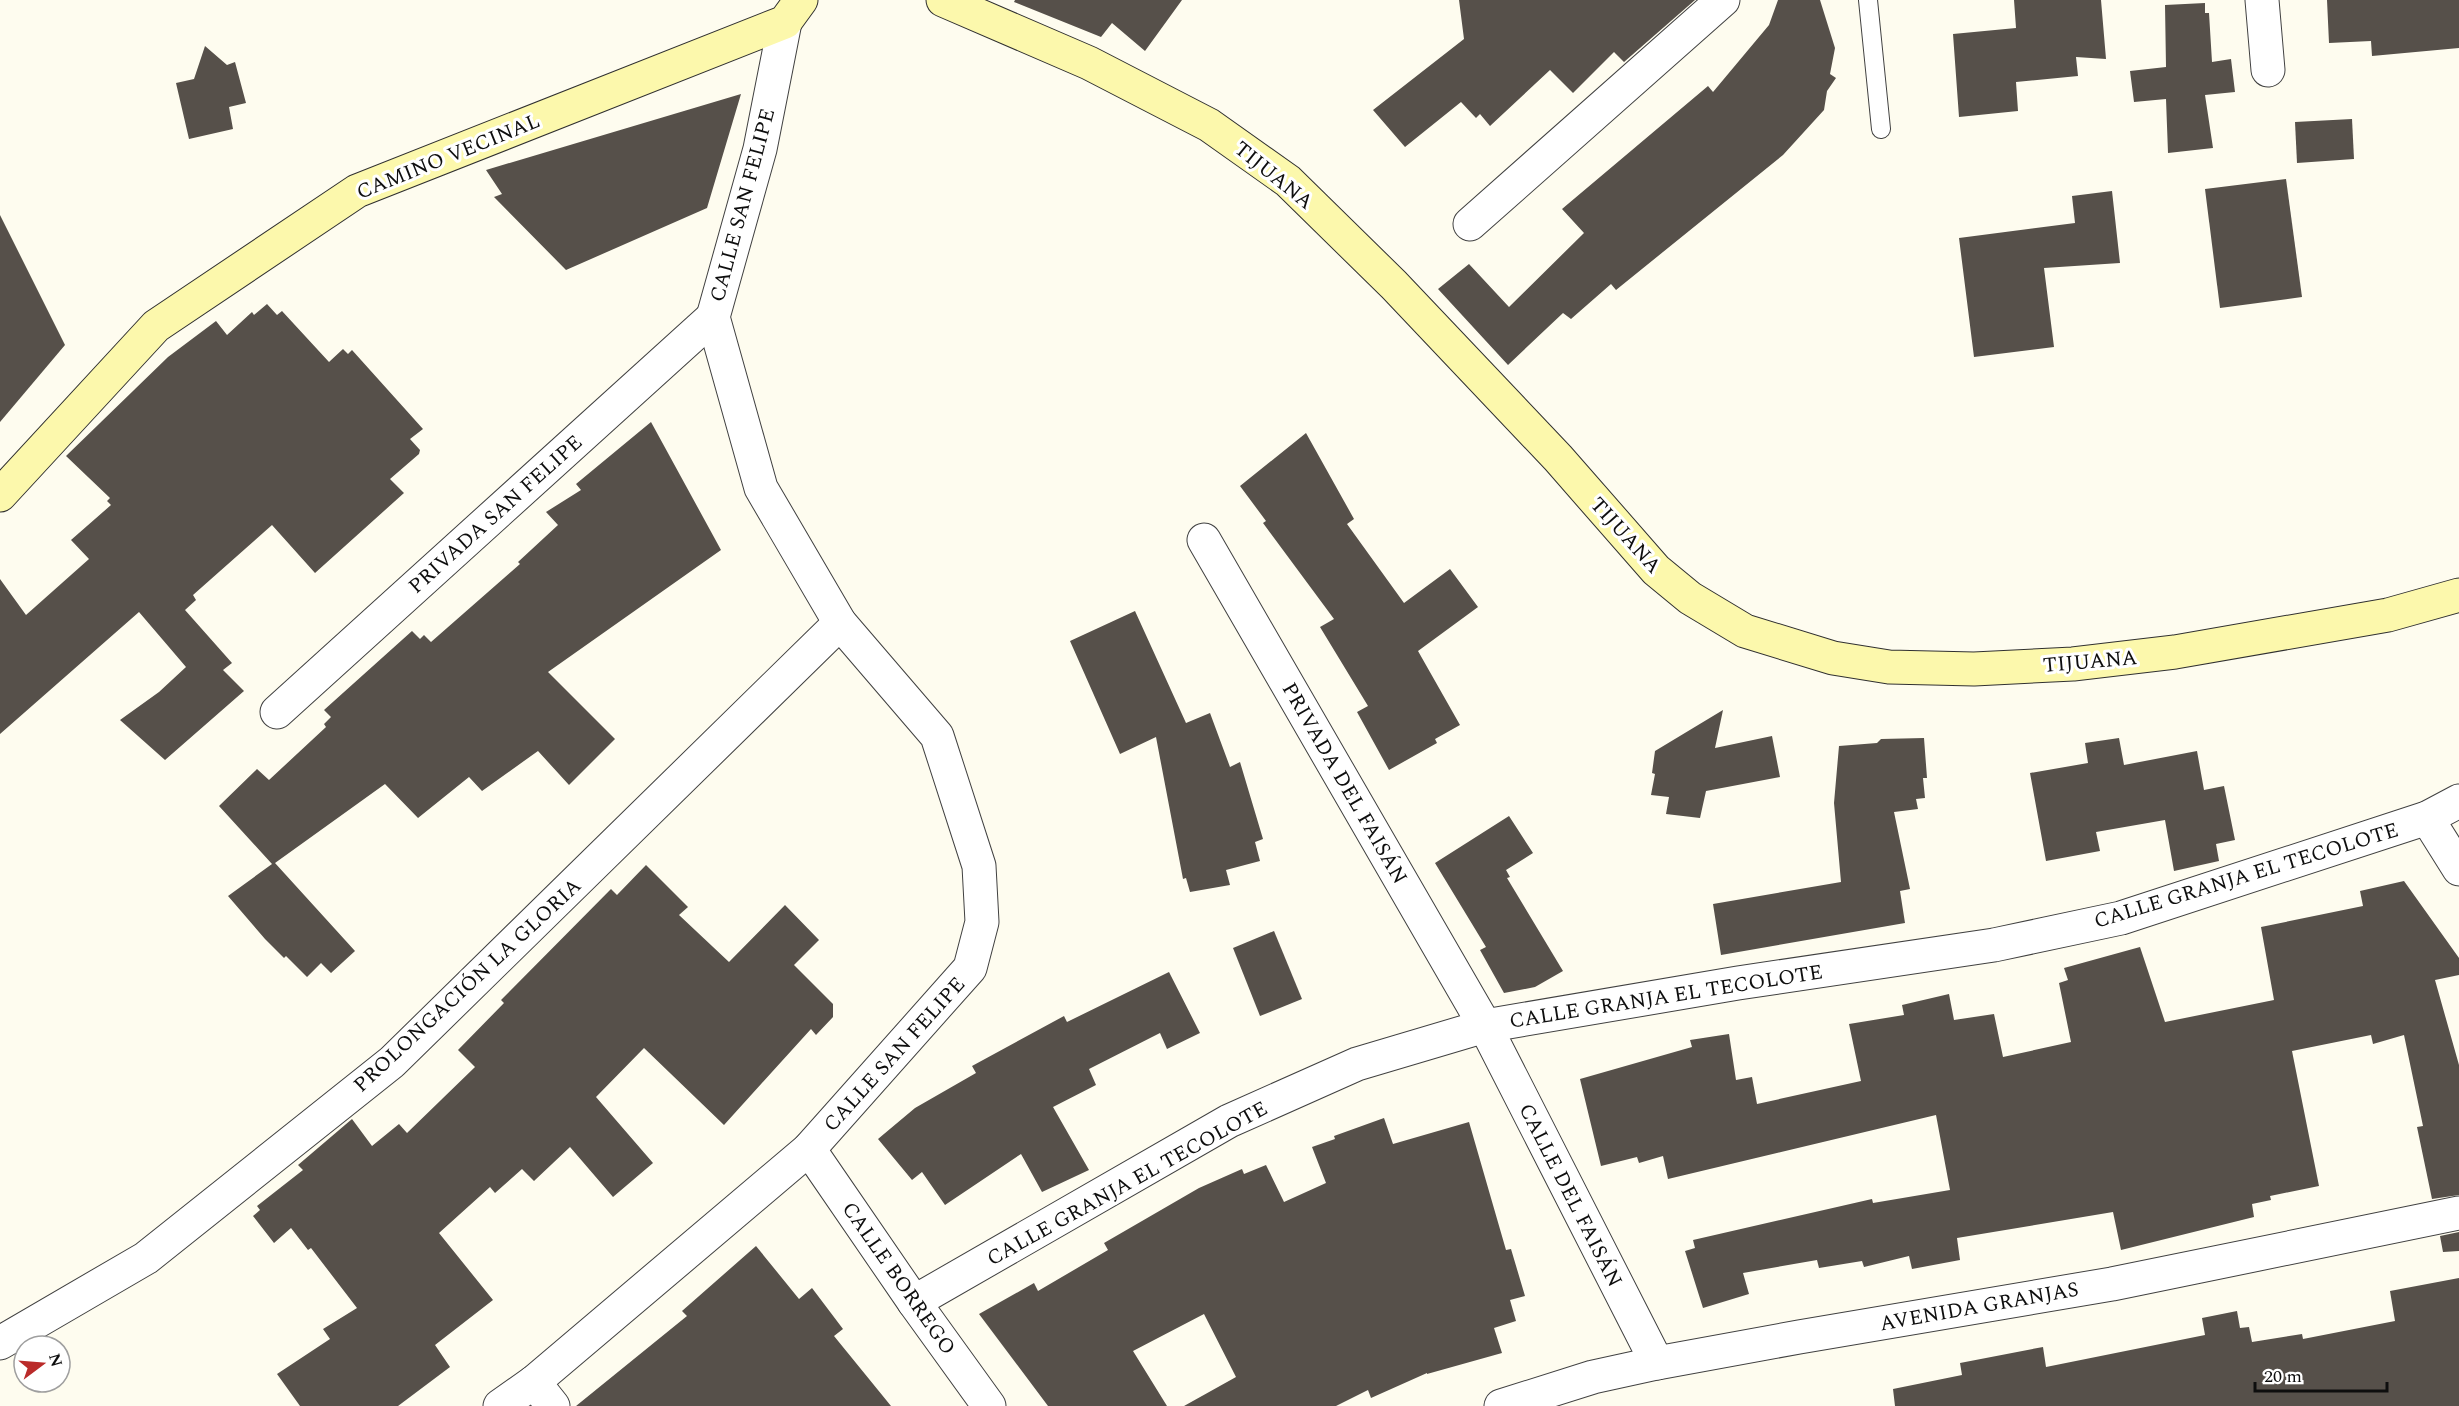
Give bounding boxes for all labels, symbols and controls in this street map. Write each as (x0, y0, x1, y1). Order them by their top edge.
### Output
street label: CAMINO VECINAL (352, 105, 545, 208)
street label: CALLE SAN FELIPE (702, 105, 784, 306)
street label: TIJUANA (1227, 134, 1320, 218)
street label: PRIVADA SAN FELIPE (401, 427, 590, 602)
street label: TIJUANA (1582, 490, 1669, 582)
street label: TIJUANA (2042, 642, 2139, 682)
street label: PRIVADA DEL FAISÁN (1273, 676, 1415, 891)
street label: CALLE GRANJA EL TECOLOTE (2090, 814, 2402, 938)
street label: PROLONGACIÓN LA GLORIA (346, 871, 589, 1101)
street label: CALLE GRANJA EL TECOLOTE (1507, 956, 1825, 1038)
street label: CALLE SAN FELIPE (816, 970, 973, 1139)
street label: CALLE GRANJA EL TECOLOTE (981, 1093, 1274, 1275)
street label: CALLE DEL FAISÁN (1510, 1098, 1630, 1293)
street label: CALLE BORREGO (833, 1195, 963, 1362)
street label: AVENIDA GRANJAS (1877, 1274, 2081, 1340)
north arrow (12, 1334, 72, 1394)
text: N (42, 1351, 69, 1370)
scale bar (2255, 1355, 2387, 1393)
text: 20 m (2264, 1363, 2302, 1390)

